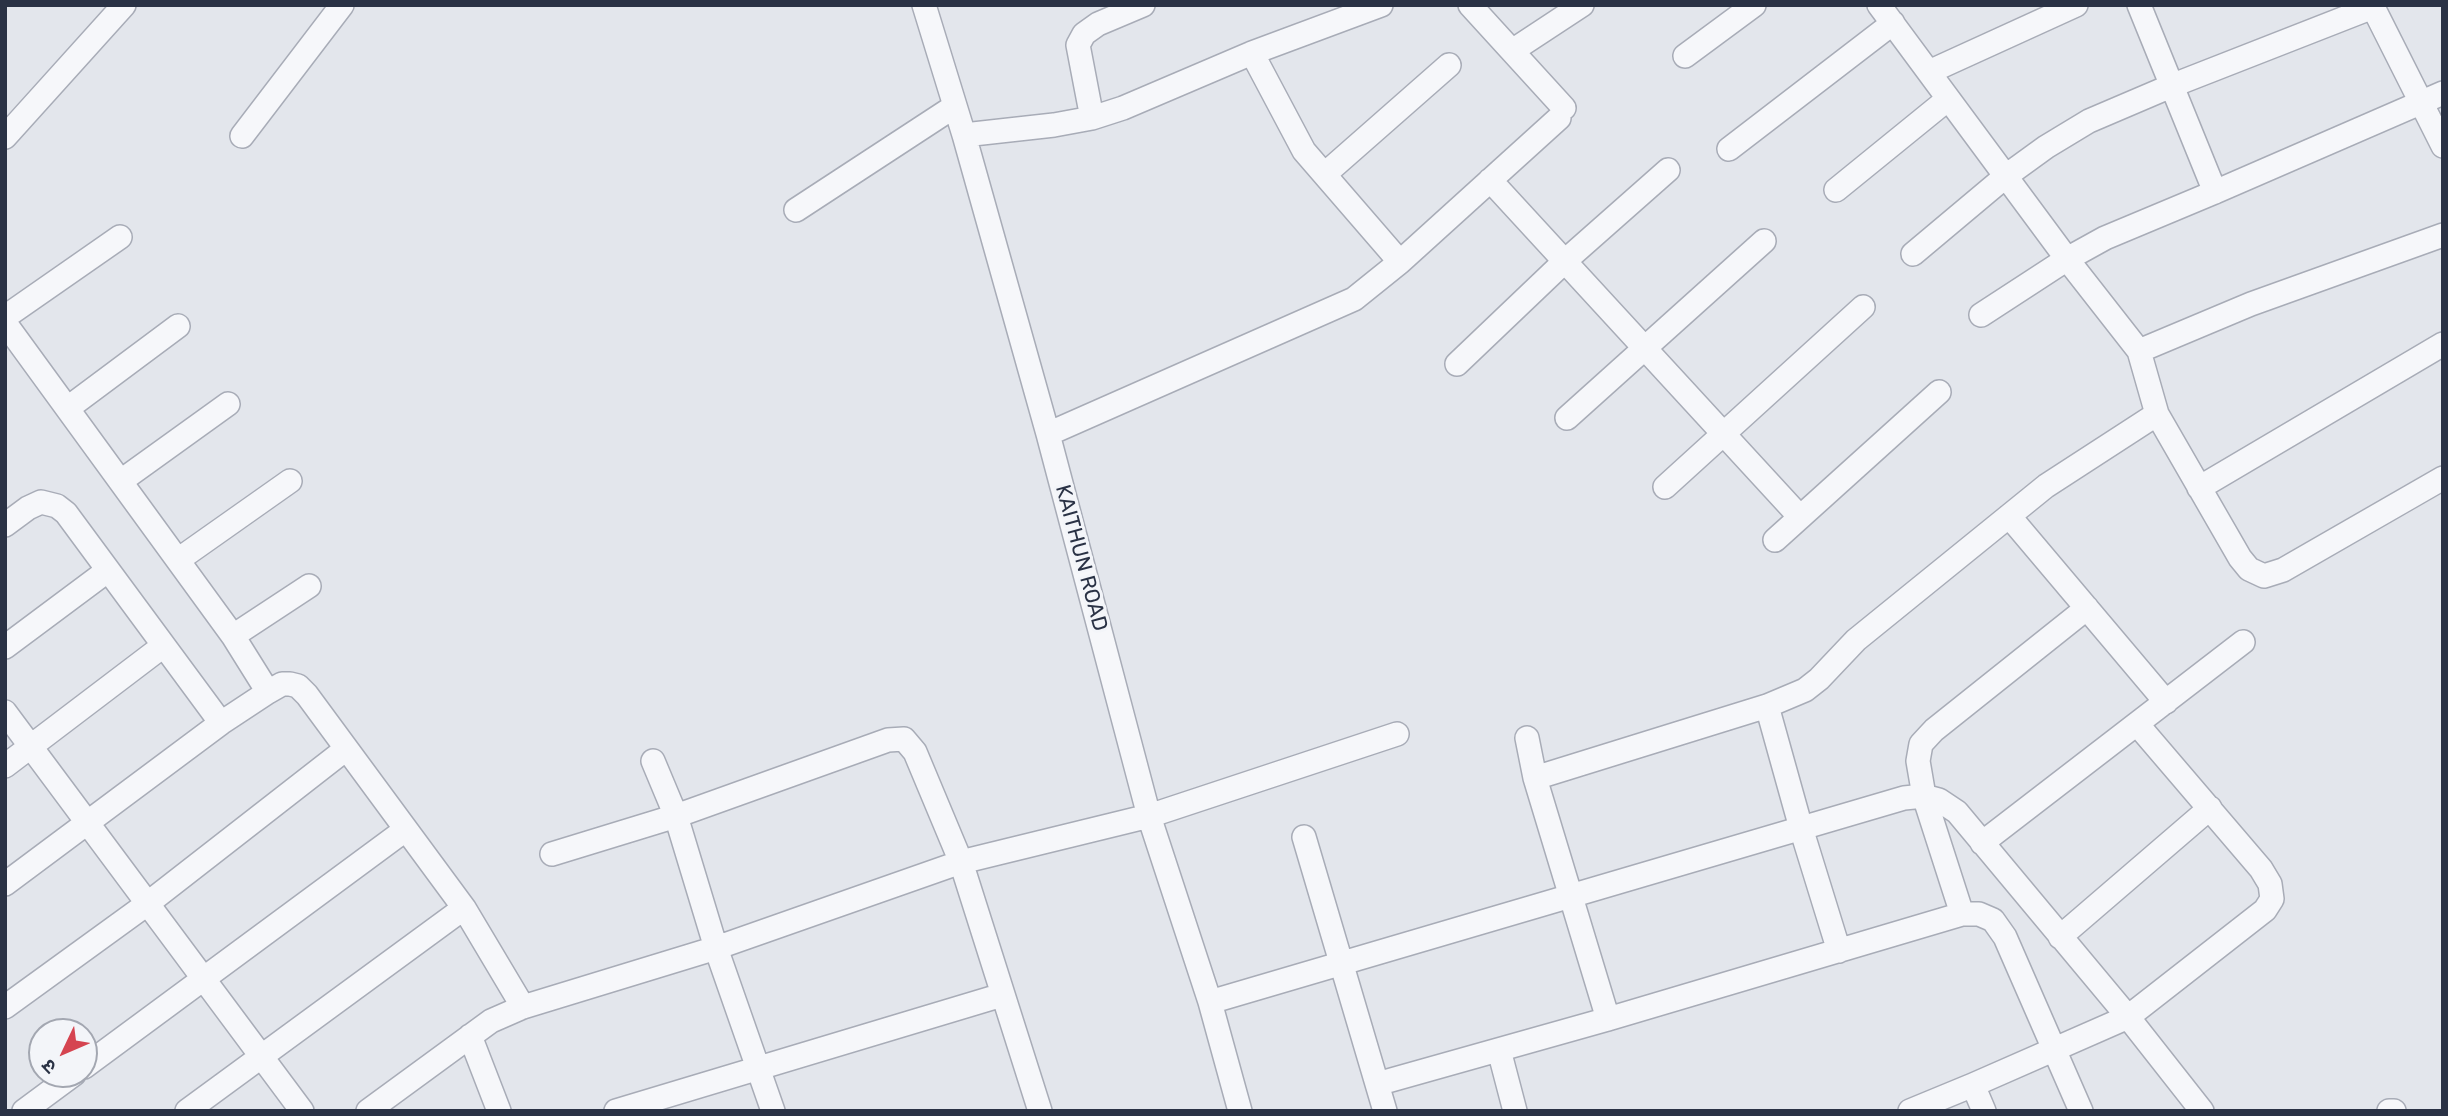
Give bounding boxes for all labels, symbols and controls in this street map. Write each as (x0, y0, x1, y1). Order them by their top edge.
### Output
street label: KAITHUN ROAD (1049, 482, 1113, 634)
north arrow (28, 1018, 98, 1088)
text: उ (37, 1055, 61, 1079)

